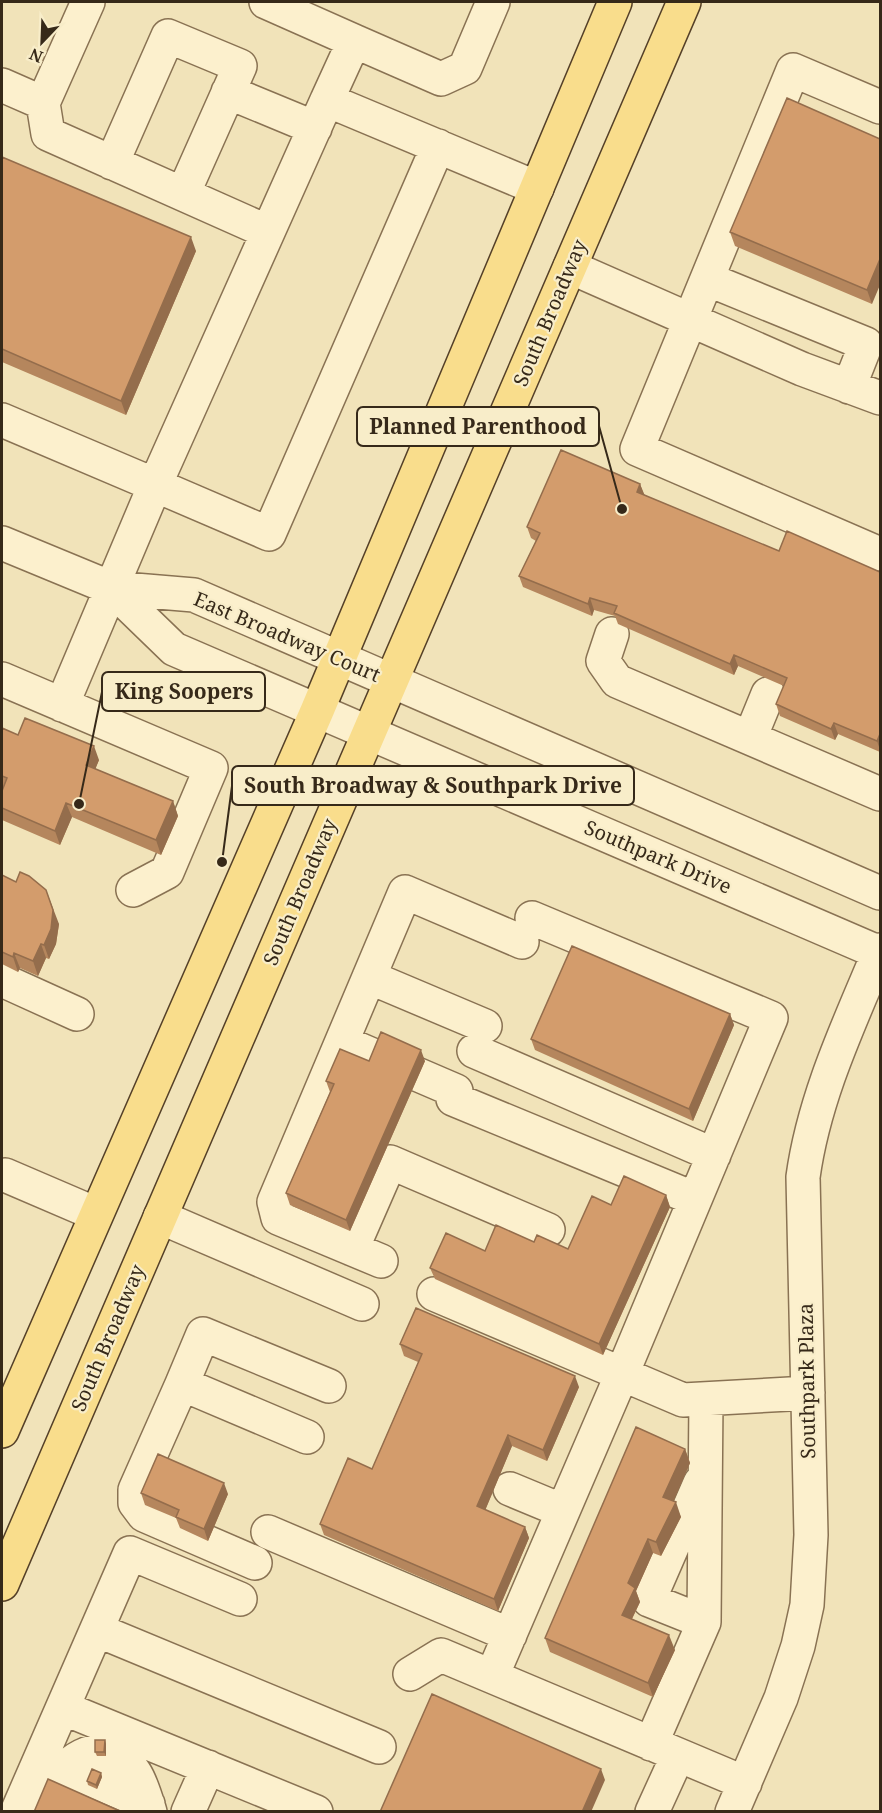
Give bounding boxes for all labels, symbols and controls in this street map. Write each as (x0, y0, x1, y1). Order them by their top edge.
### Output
north arrow (12, 12, 72, 72)
text: N (26, 43, 46, 68)
street label: South Broadway (506, 235, 593, 390)
callout: Planned Parenthood (357, 407, 599, 446)
text: Planned Parenthood (369, 412, 587, 440)
street label: East Broadway Court (190, 585, 385, 688)
callout: King Soopers (102, 672, 265, 711)
text: King Soopers (115, 677, 253, 705)
callout: South Broadway & Southpark Drive (232, 766, 634, 805)
text: South Broadway & Southpark Drive (244, 771, 622, 799)
street label: Southpark Drive (580, 813, 736, 900)
street label: South Broadway (256, 814, 343, 969)
street label: South Broadway (64, 1260, 151, 1415)
street label: Southpark Plaza (792, 1303, 821, 1459)

